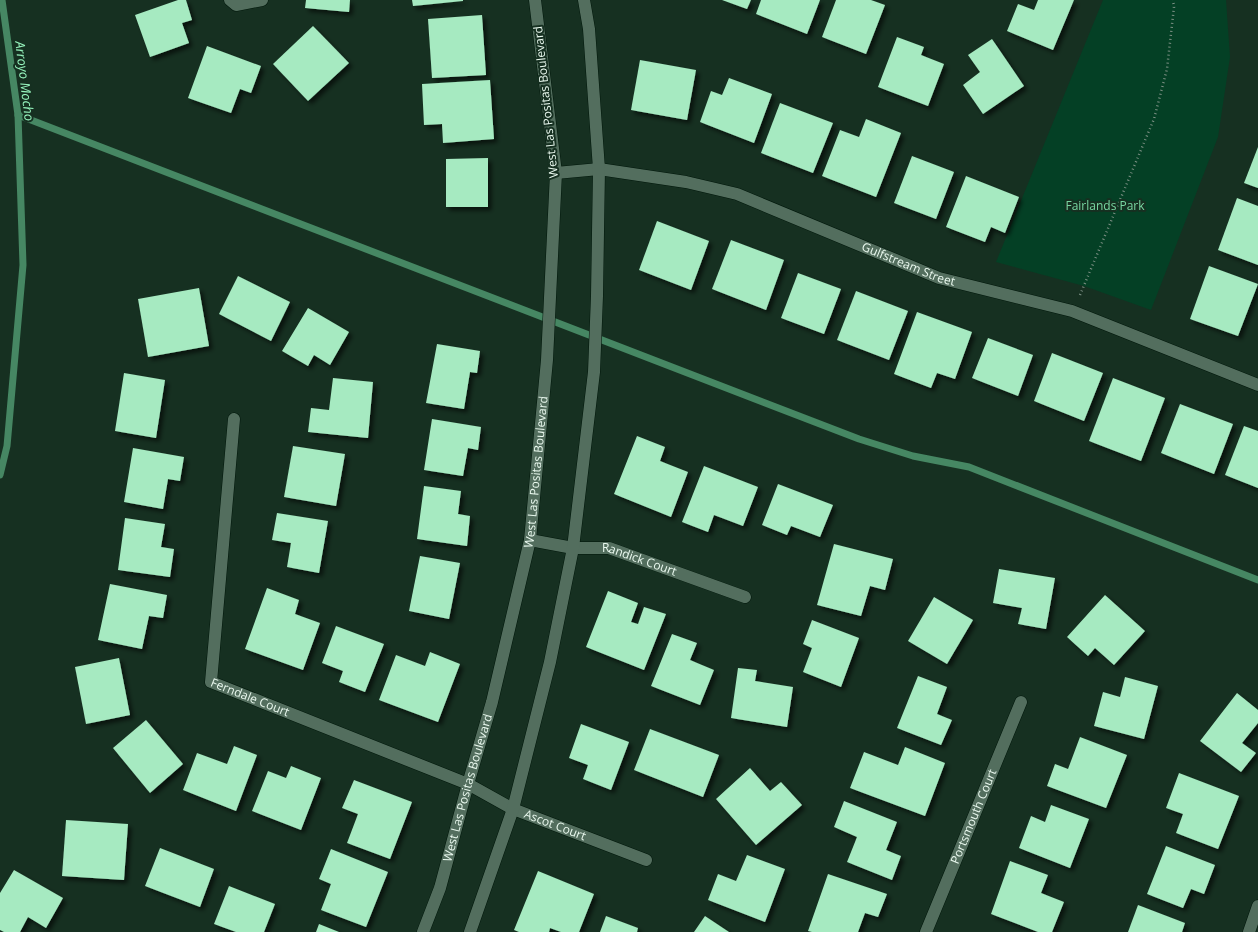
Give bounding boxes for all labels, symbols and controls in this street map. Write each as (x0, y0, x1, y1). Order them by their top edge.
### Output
street label: West Las Positas Boulevard (529, 25, 562, 179)
water label: Arroyo Mocho (11, 39, 39, 122)
park label: Fairlands Park (1065, 197, 1145, 214)
street label: Gulfstream Street (859, 238, 957, 290)
street label: West Las Positas Boulevard (519, 395, 552, 550)
street label: Randick Court (602, 539, 679, 580)
street label: Ferndale Court (208, 674, 292, 720)
street label: West Las Positas Boulevard (438, 712, 496, 864)
street label: Portsmouth Court (946, 766, 1000, 866)
street label: Ascot Court (522, 805, 589, 844)

